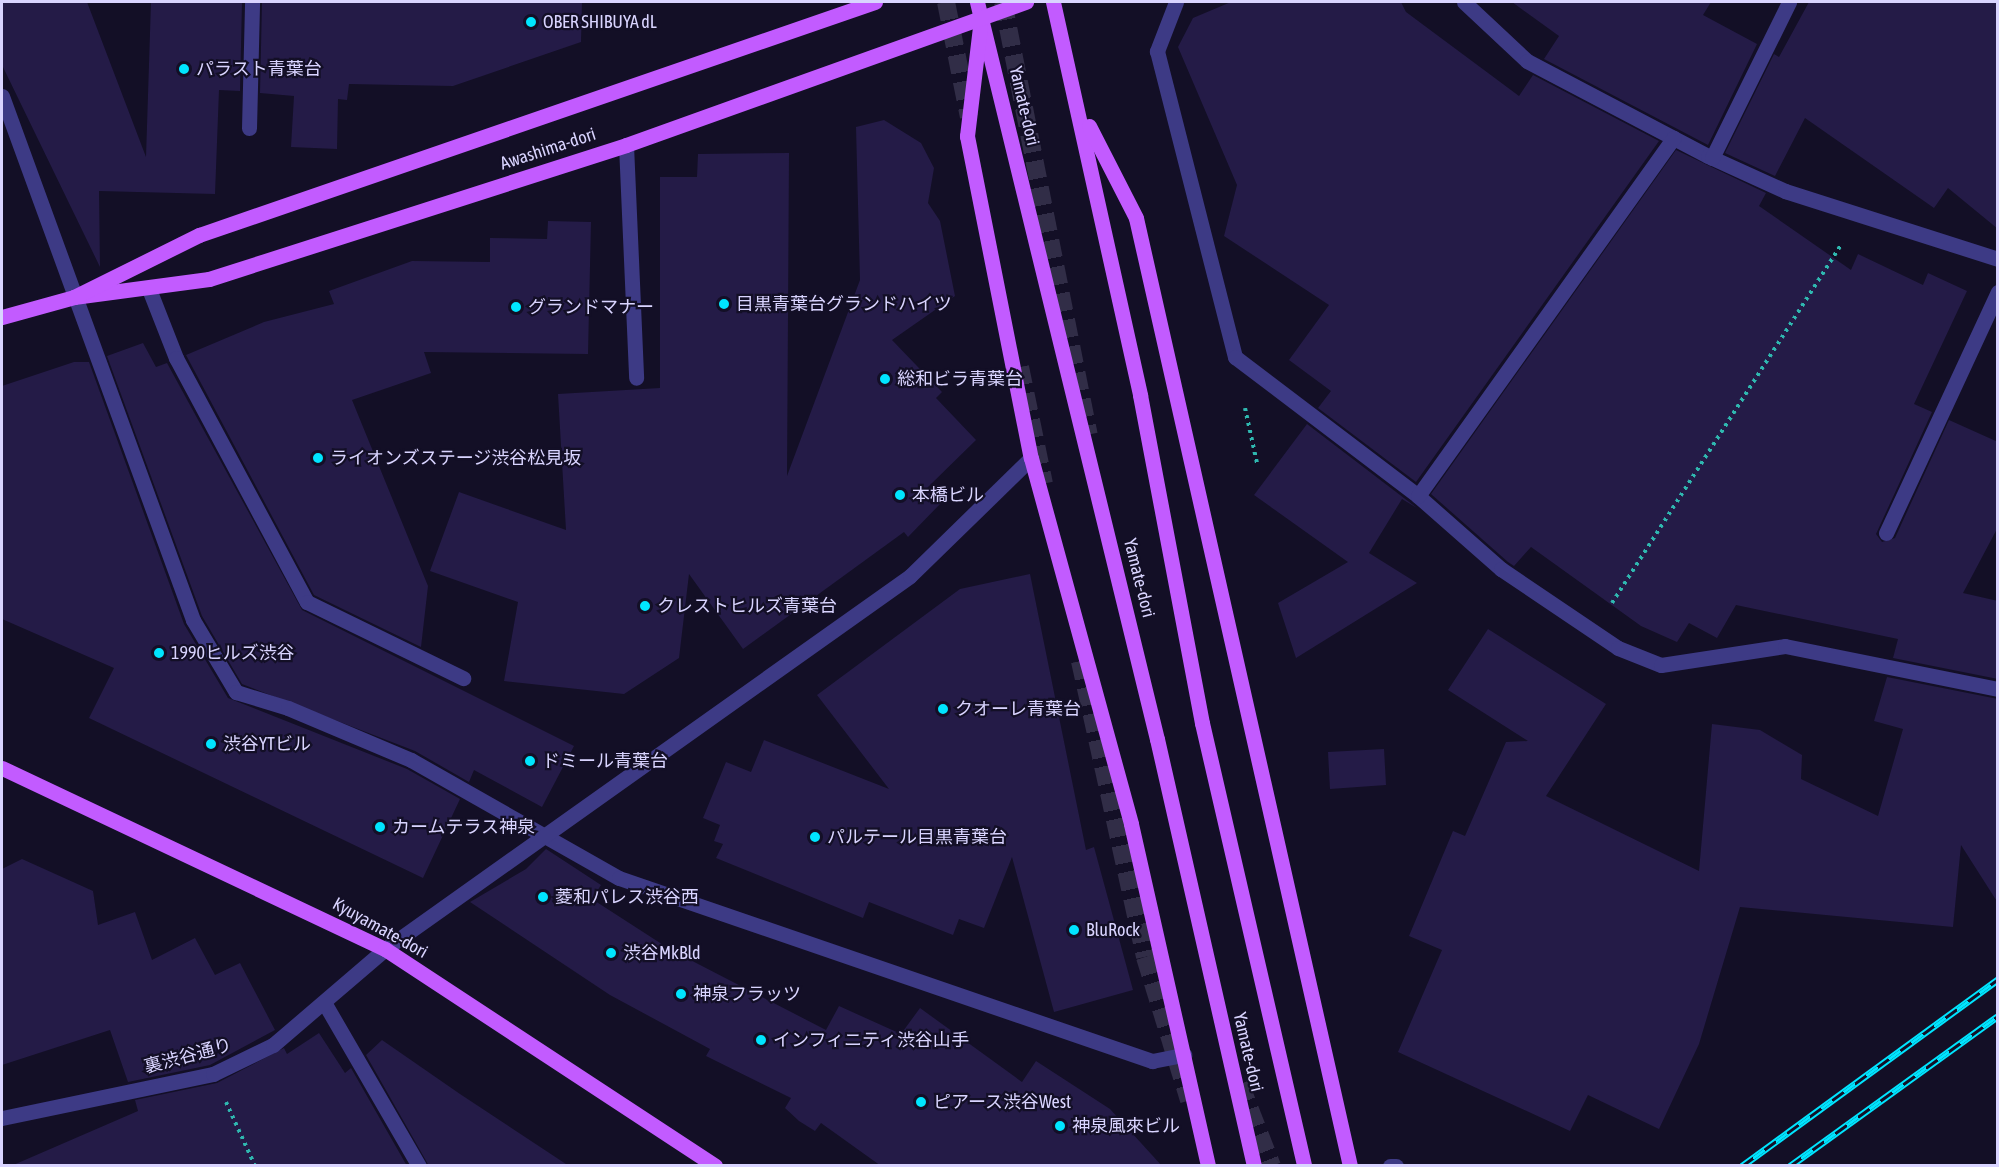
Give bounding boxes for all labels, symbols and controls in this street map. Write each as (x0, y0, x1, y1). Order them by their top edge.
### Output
place label: OBER SHIBUYA dL (543, 11, 657, 33)
marker: OBER SHIBUYA dL (524, 15, 538, 29)
place label: パラスト青葉台 (196, 58, 322, 80)
marker: パラスト青葉台 (177, 62, 191, 76)
street label: Yamate-dori (1004, 64, 1044, 148)
street label: Awashima-dori (497, 123, 599, 175)
place label: 目黒青葉台グランドハイツ (736, 293, 952, 315)
place label: グランドマナー (528, 296, 654, 318)
marker: 目黒青葉台グランドハイツ (717, 297, 731, 311)
marker: グランドマナー (509, 300, 523, 314)
place label: 総和ビラ青葉台 (897, 368, 1023, 390)
marker: 総和ビラ青葉台 (878, 372, 892, 386)
place label: ライオンズステージ渋谷松見坂 (330, 447, 582, 469)
marker: ライオンズステージ渋谷松見坂 (311, 451, 325, 465)
place label: 本橋ビル (912, 484, 984, 506)
marker: 本橋ビル (893, 488, 907, 502)
street label: Yamate-dori (1119, 536, 1159, 620)
place label: クレストヒルズ青葉台 (657, 595, 837, 617)
marker: クレストヒルズ青葉台 (638, 599, 652, 613)
place label: 1990ヒルズ渋谷 (171, 642, 295, 664)
marker: 1990ヒルズ渋谷 (152, 646, 166, 660)
place label: クオーレ青葉台 (955, 698, 1081, 720)
marker: クオーレ青葉台 (936, 702, 950, 716)
place label: 渋谷YTビル (223, 733, 311, 755)
marker: 渋谷YTビル (204, 737, 218, 751)
place label: ドミール青葉台 (542, 750, 668, 772)
marker: ドミール青葉台 (523, 754, 537, 768)
place label: カームテラス神泉 (392, 816, 536, 838)
marker: カームテラス神泉 (373, 820, 387, 834)
place label: パルテール目黒青葉台 (827, 826, 1007, 848)
marker: パルテール目黒青葉台 (808, 830, 822, 844)
place label: 菱和パレス渋谷西 (555, 886, 699, 908)
marker: 菱和パレス渋谷西 (536, 890, 550, 904)
street label: Kyuyamate-dori (329, 893, 431, 963)
place label: BluRock (1086, 919, 1140, 941)
marker: BluRock (1067, 923, 1081, 937)
place label: 渋谷MkBld (623, 942, 701, 964)
marker: 渋谷MkBld (604, 946, 618, 960)
place label: 神泉フラッツ (693, 983, 801, 1005)
marker: 神泉フラッツ (674, 987, 688, 1001)
street label: Yamate-dori (1228, 1010, 1268, 1094)
place label: インフィニティ渋谷山手 (773, 1029, 971, 1051)
marker: インフィニティ渋谷山手 (754, 1033, 768, 1047)
street label: 裏渋谷通り (142, 1034, 234, 1078)
place label: ピアース渋谷West (933, 1091, 1072, 1113)
marker: ピアース渋谷West (914, 1095, 928, 1109)
place label: 神泉風來ビル (1072, 1115, 1180, 1137)
marker: 神泉風來ビル (1053, 1119, 1067, 1133)

